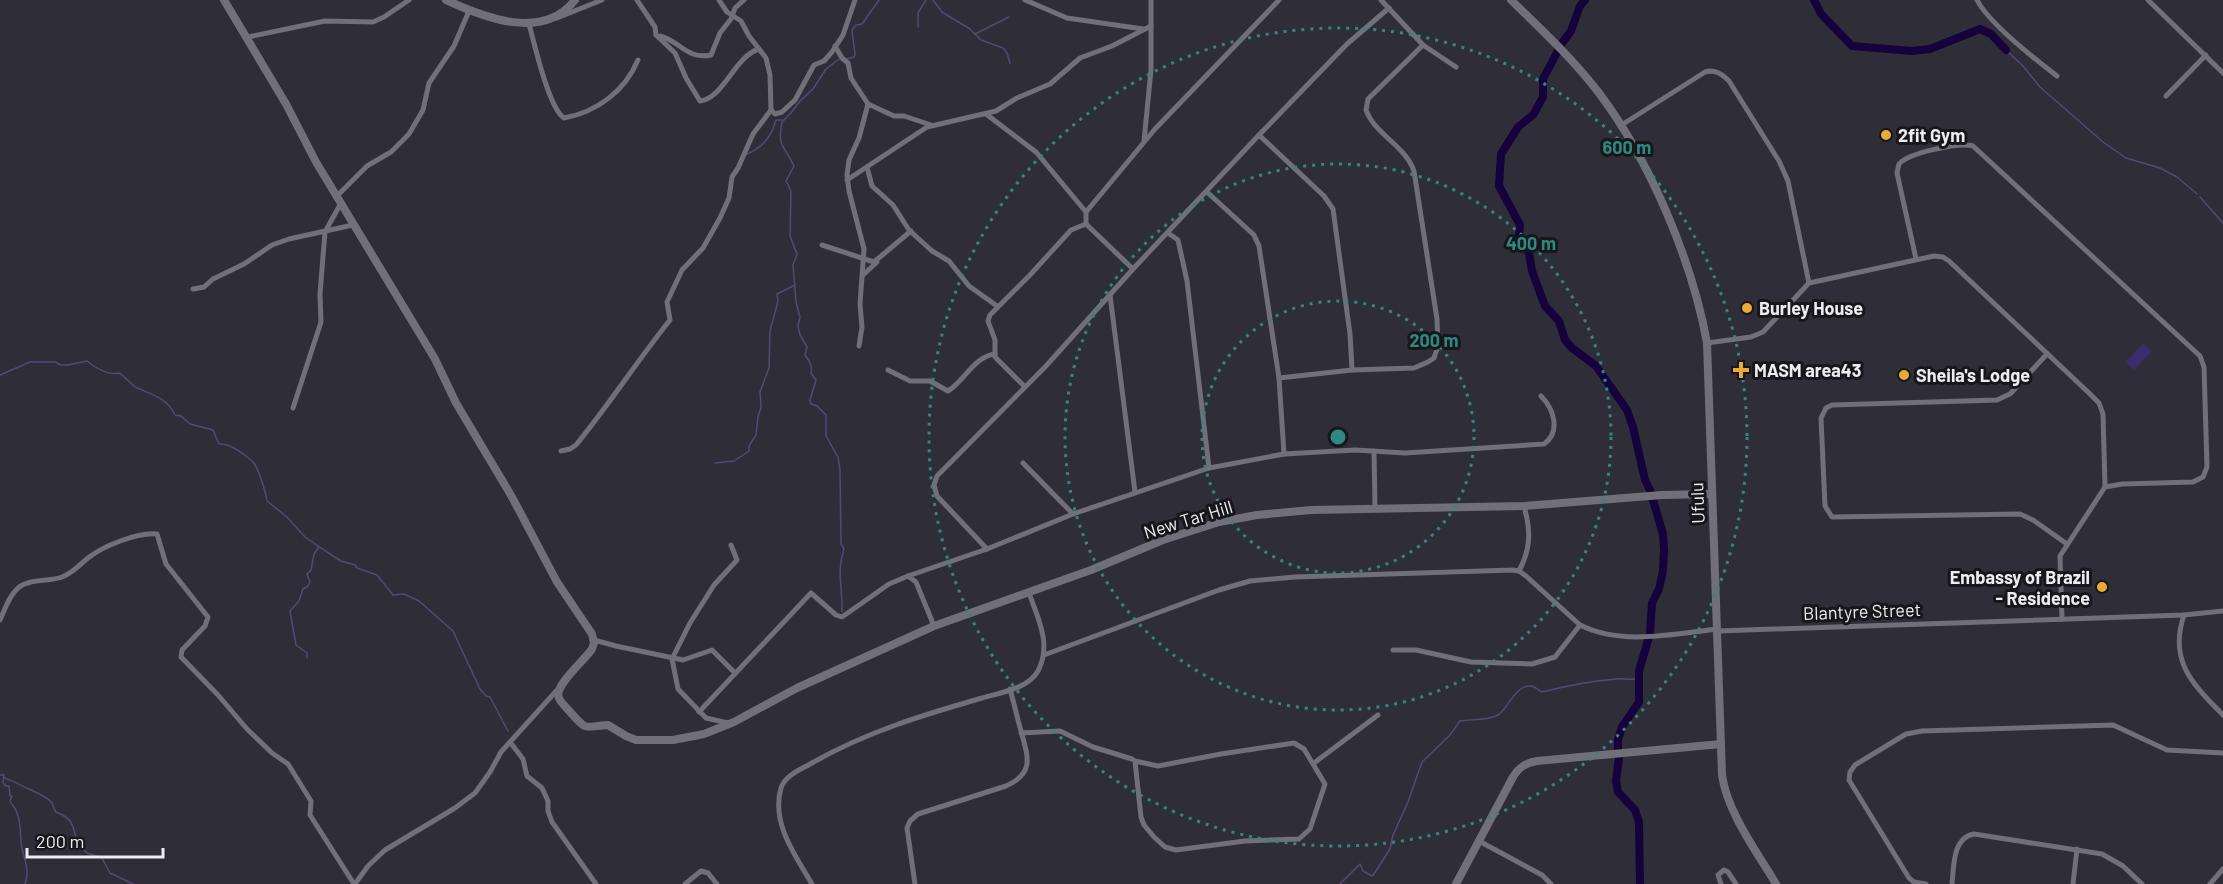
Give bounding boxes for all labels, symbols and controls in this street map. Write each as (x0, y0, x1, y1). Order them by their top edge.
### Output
place label: 2fit Gym (1898, 124, 1965, 146)
marker: 2fit Gym (1879, 128, 1893, 142)
text: 600 m (1603, 136, 1651, 158)
text: 400 m (1506, 232, 1556, 254)
place label: Burley House (1759, 297, 1863, 319)
marker: Burley House (1740, 301, 1754, 315)
text: 200 m (1409, 329, 1459, 351)
place label: MASM area43 (1754, 359, 1861, 381)
marker: MASM area43 (1732, 361, 1750, 379)
place label: Sheila's Lodge (1916, 364, 2030, 386)
marker: Sheila's Lodge (1897, 368, 1911, 382)
centre of rings (1328, 427, 1348, 447)
street label: Ufulu (1685, 482, 1709, 524)
street label: New Tar Hill (1141, 495, 1235, 543)
place label: Embassy of Brazil - Residence (1950, 566, 2090, 609)
marker: Embassy of Brazil - Residence (2095, 580, 2109, 594)
street label: Blantyre Street (1803, 598, 1921, 624)
scale bar (27, 821, 164, 859)
text: 200 m (36, 830, 84, 852)

